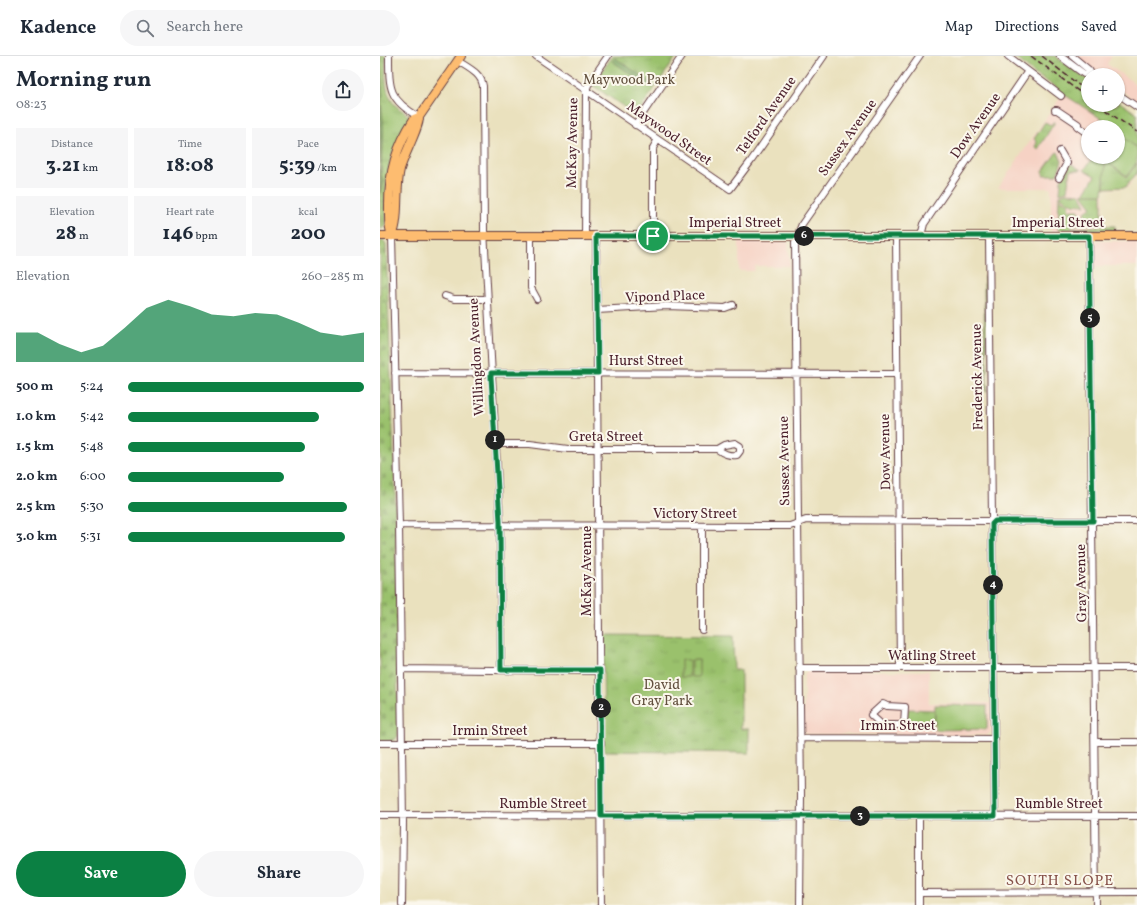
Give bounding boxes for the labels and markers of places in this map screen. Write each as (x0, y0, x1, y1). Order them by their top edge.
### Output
pin (636, 219, 670, 253)
pin: 6 (794, 226, 814, 246)
pin: 5 (1080, 308, 1100, 328)
pin: 1 (485, 430, 505, 450)
pin: 4 (983, 575, 1003, 595)
pin: 2 (591, 698, 611, 718)
pin: 3 (850, 806, 870, 826)

